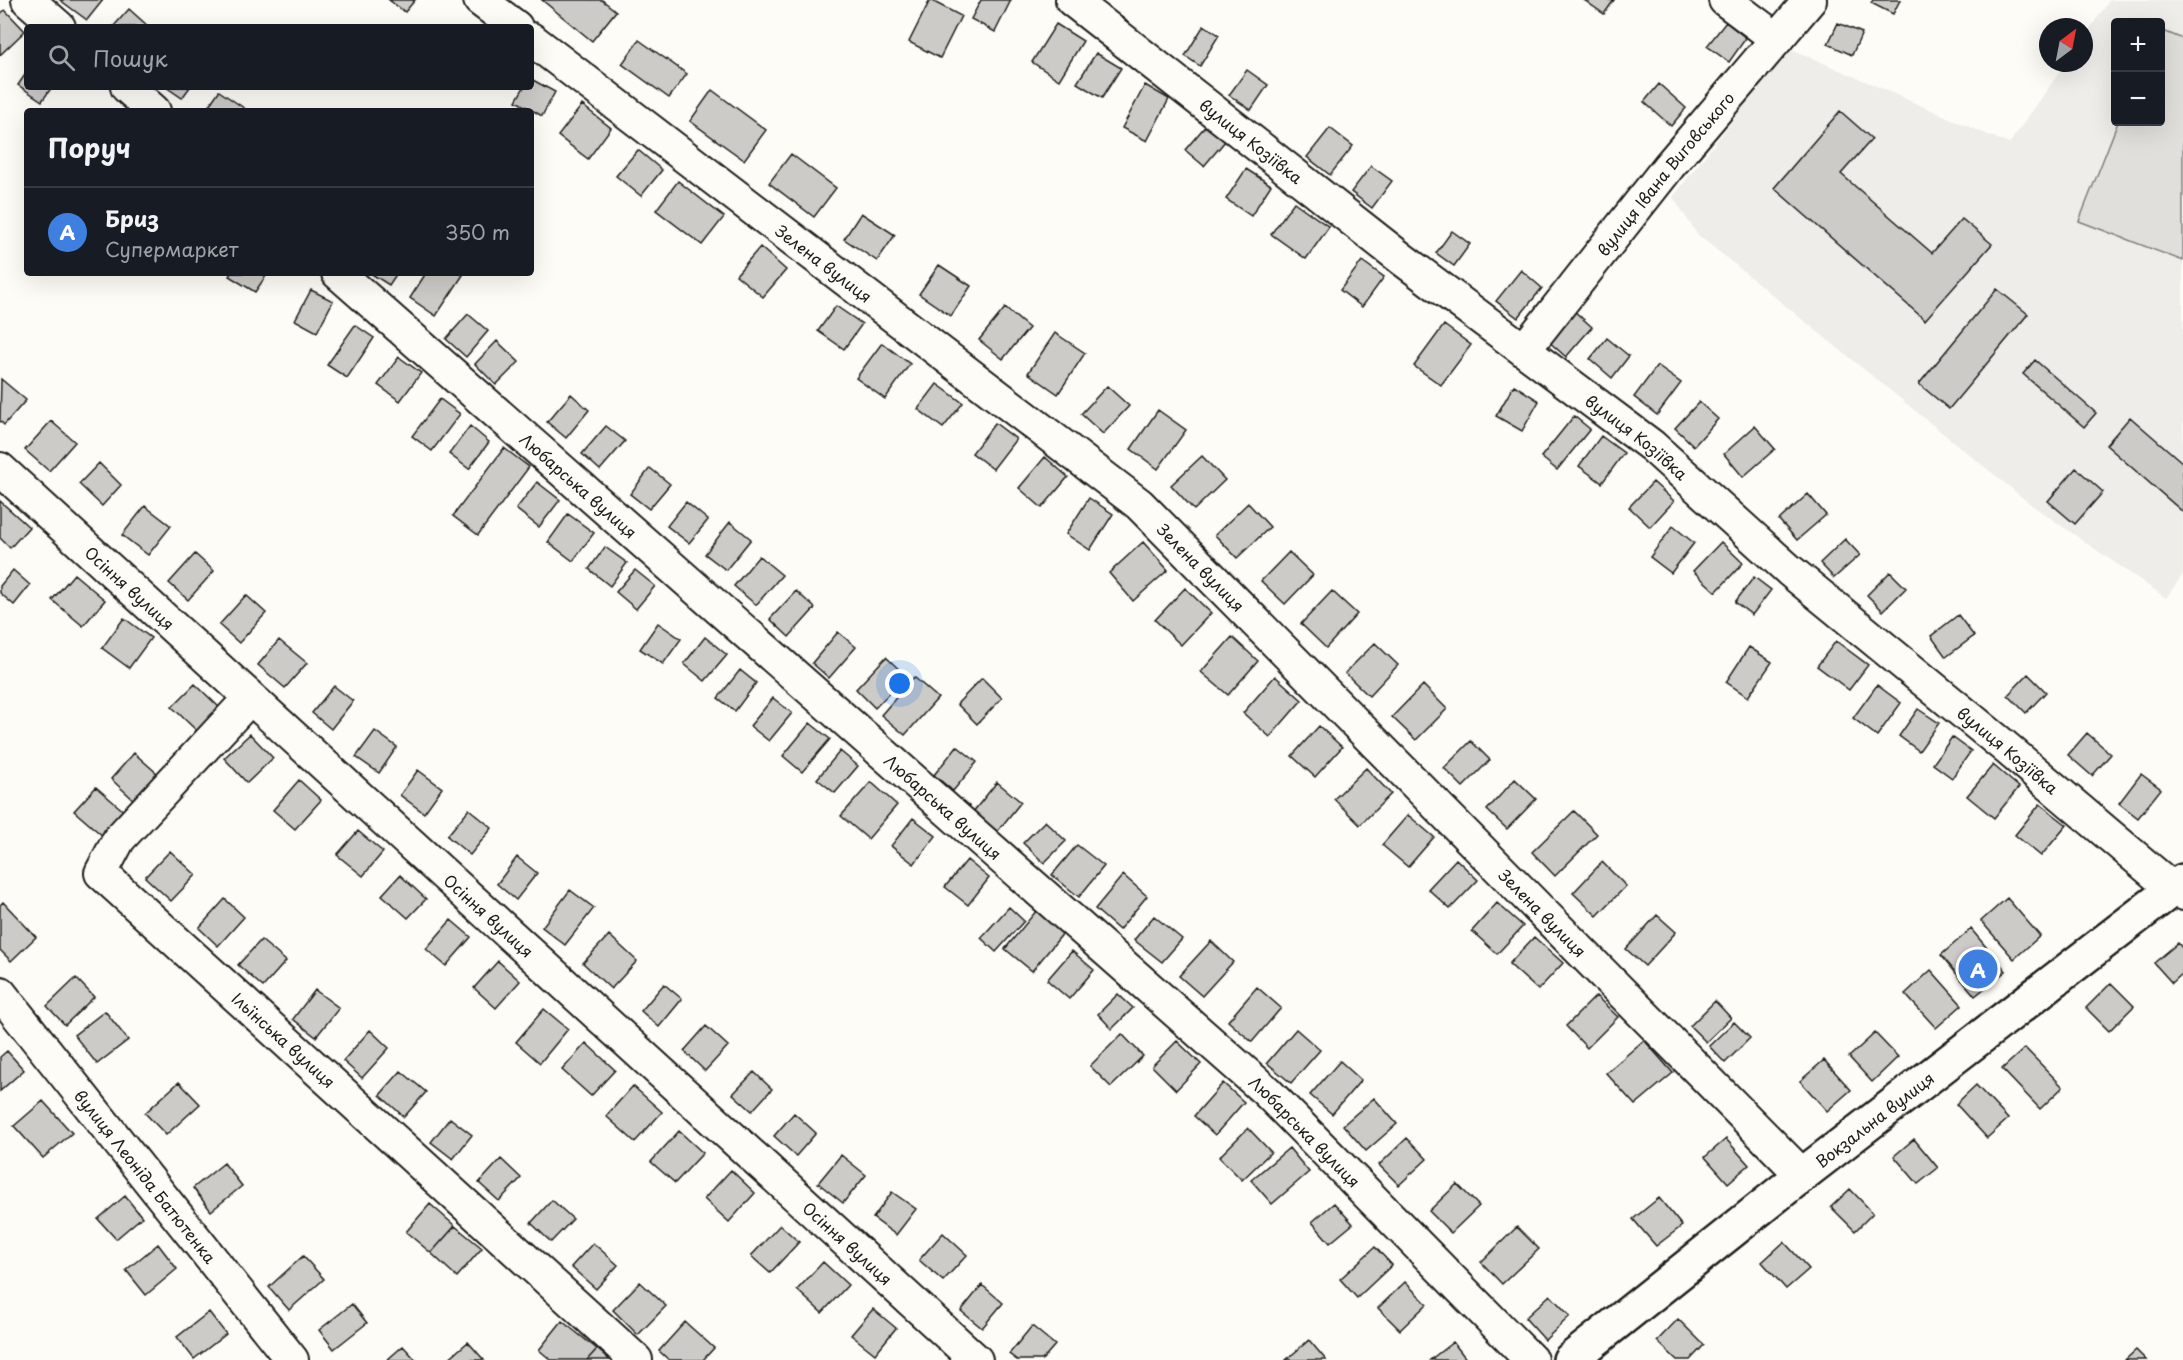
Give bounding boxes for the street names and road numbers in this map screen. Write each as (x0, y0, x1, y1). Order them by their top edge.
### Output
street label: вулиця Івана Виговського (1591, 86, 1739, 261)
street label: вулиця Козіївка (1195, 93, 1308, 189)
street label: Зелена вулиця (771, 219, 877, 308)
street label: вулиця Козіївка (1581, 388, 1693, 485)
street label: Любарська вулиця (515, 427, 643, 544)
street label: Зелена вулиця (1152, 517, 1250, 617)
street label: Осіння вулиця (80, 540, 180, 635)
street label: вулиця Козіївка (1952, 701, 2064, 799)
street label: Любарська вулиця (880, 748, 1007, 865)
street label: Зелена вулиця (1494, 863, 1592, 962)
street label: Осіння вулиця (439, 868, 539, 963)
street label: Ільїнська вулиця (227, 986, 341, 1093)
street label: Вокзальна вулиця (1810, 1066, 1939, 1173)
street label: Любарська вулиця (1244, 1070, 1366, 1192)
street label: вулиця Леоніда Батютенка (69, 1084, 222, 1268)
street label: Осіння вулиця (798, 1196, 898, 1290)

